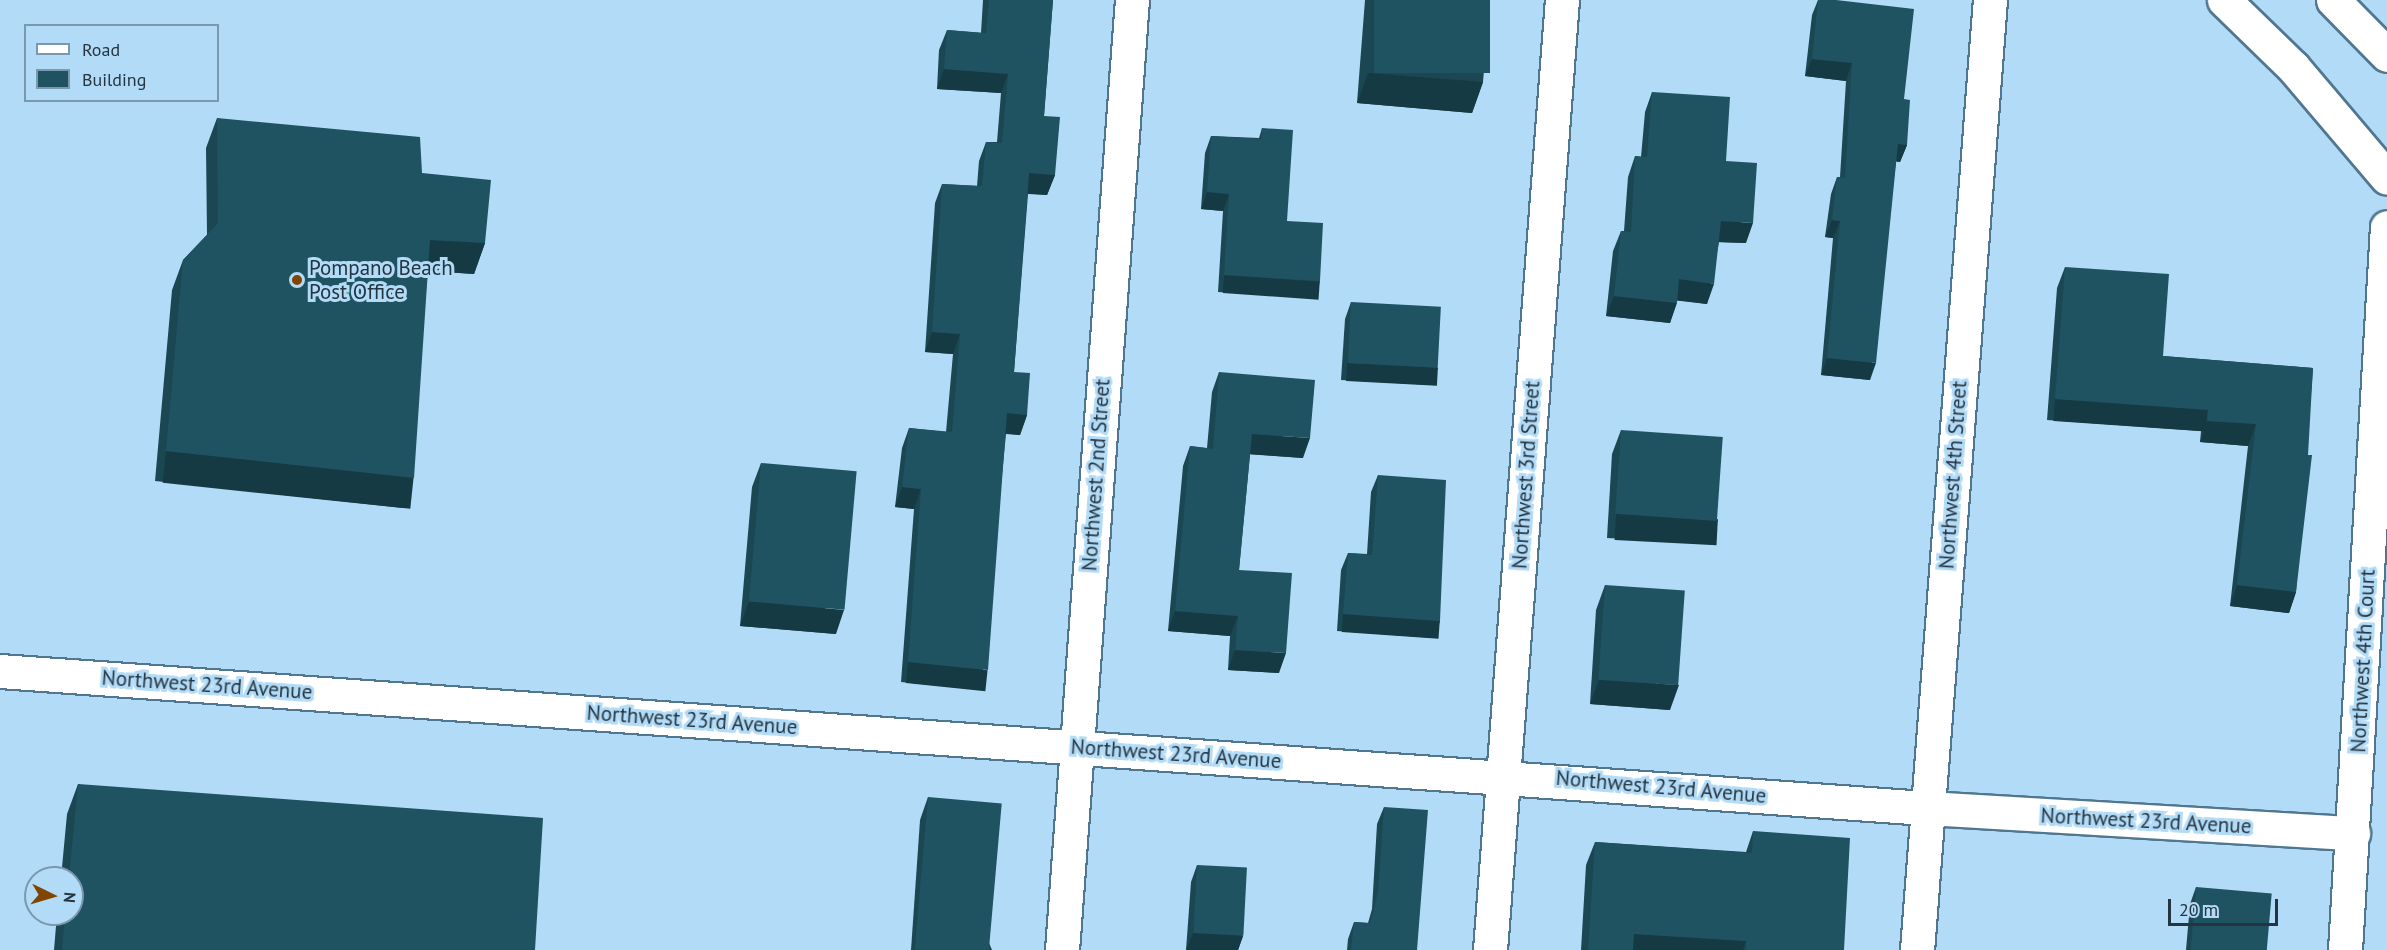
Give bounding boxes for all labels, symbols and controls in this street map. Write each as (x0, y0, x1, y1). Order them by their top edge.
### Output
legend (24, 24, 219, 102)
text: Road (82, 38, 120, 61)
text: Building (82, 68, 146, 91)
place label: Pompano Beach Post Office (309, 255, 453, 305)
marker: Pompano Beach Post Office (290, 273, 304, 287)
street label: Northwest 2nd Street (1077, 378, 1115, 572)
street label: Northwest 3rd Street (1507, 380, 1545, 570)
street label: Northwest 4th Street (1934, 380, 1972, 570)
street label: Northwest 4th Court (2346, 569, 2380, 753)
street label: Northwest 23rd Avenue (101, 665, 313, 705)
street label: Northwest 23rd Avenue (586, 700, 798, 740)
street label: Northwest 23rd Avenue (1070, 734, 1282, 774)
street label: Northwest 23rd Avenue (1554, 765, 1768, 809)
street label: Northwest 23rd Avenue (2040, 803, 2252, 839)
north arrow (24, 866, 84, 926)
scale bar (2171, 887, 2280, 925)
text: N (60, 891, 80, 903)
text: 20 m (2179, 898, 2218, 921)

